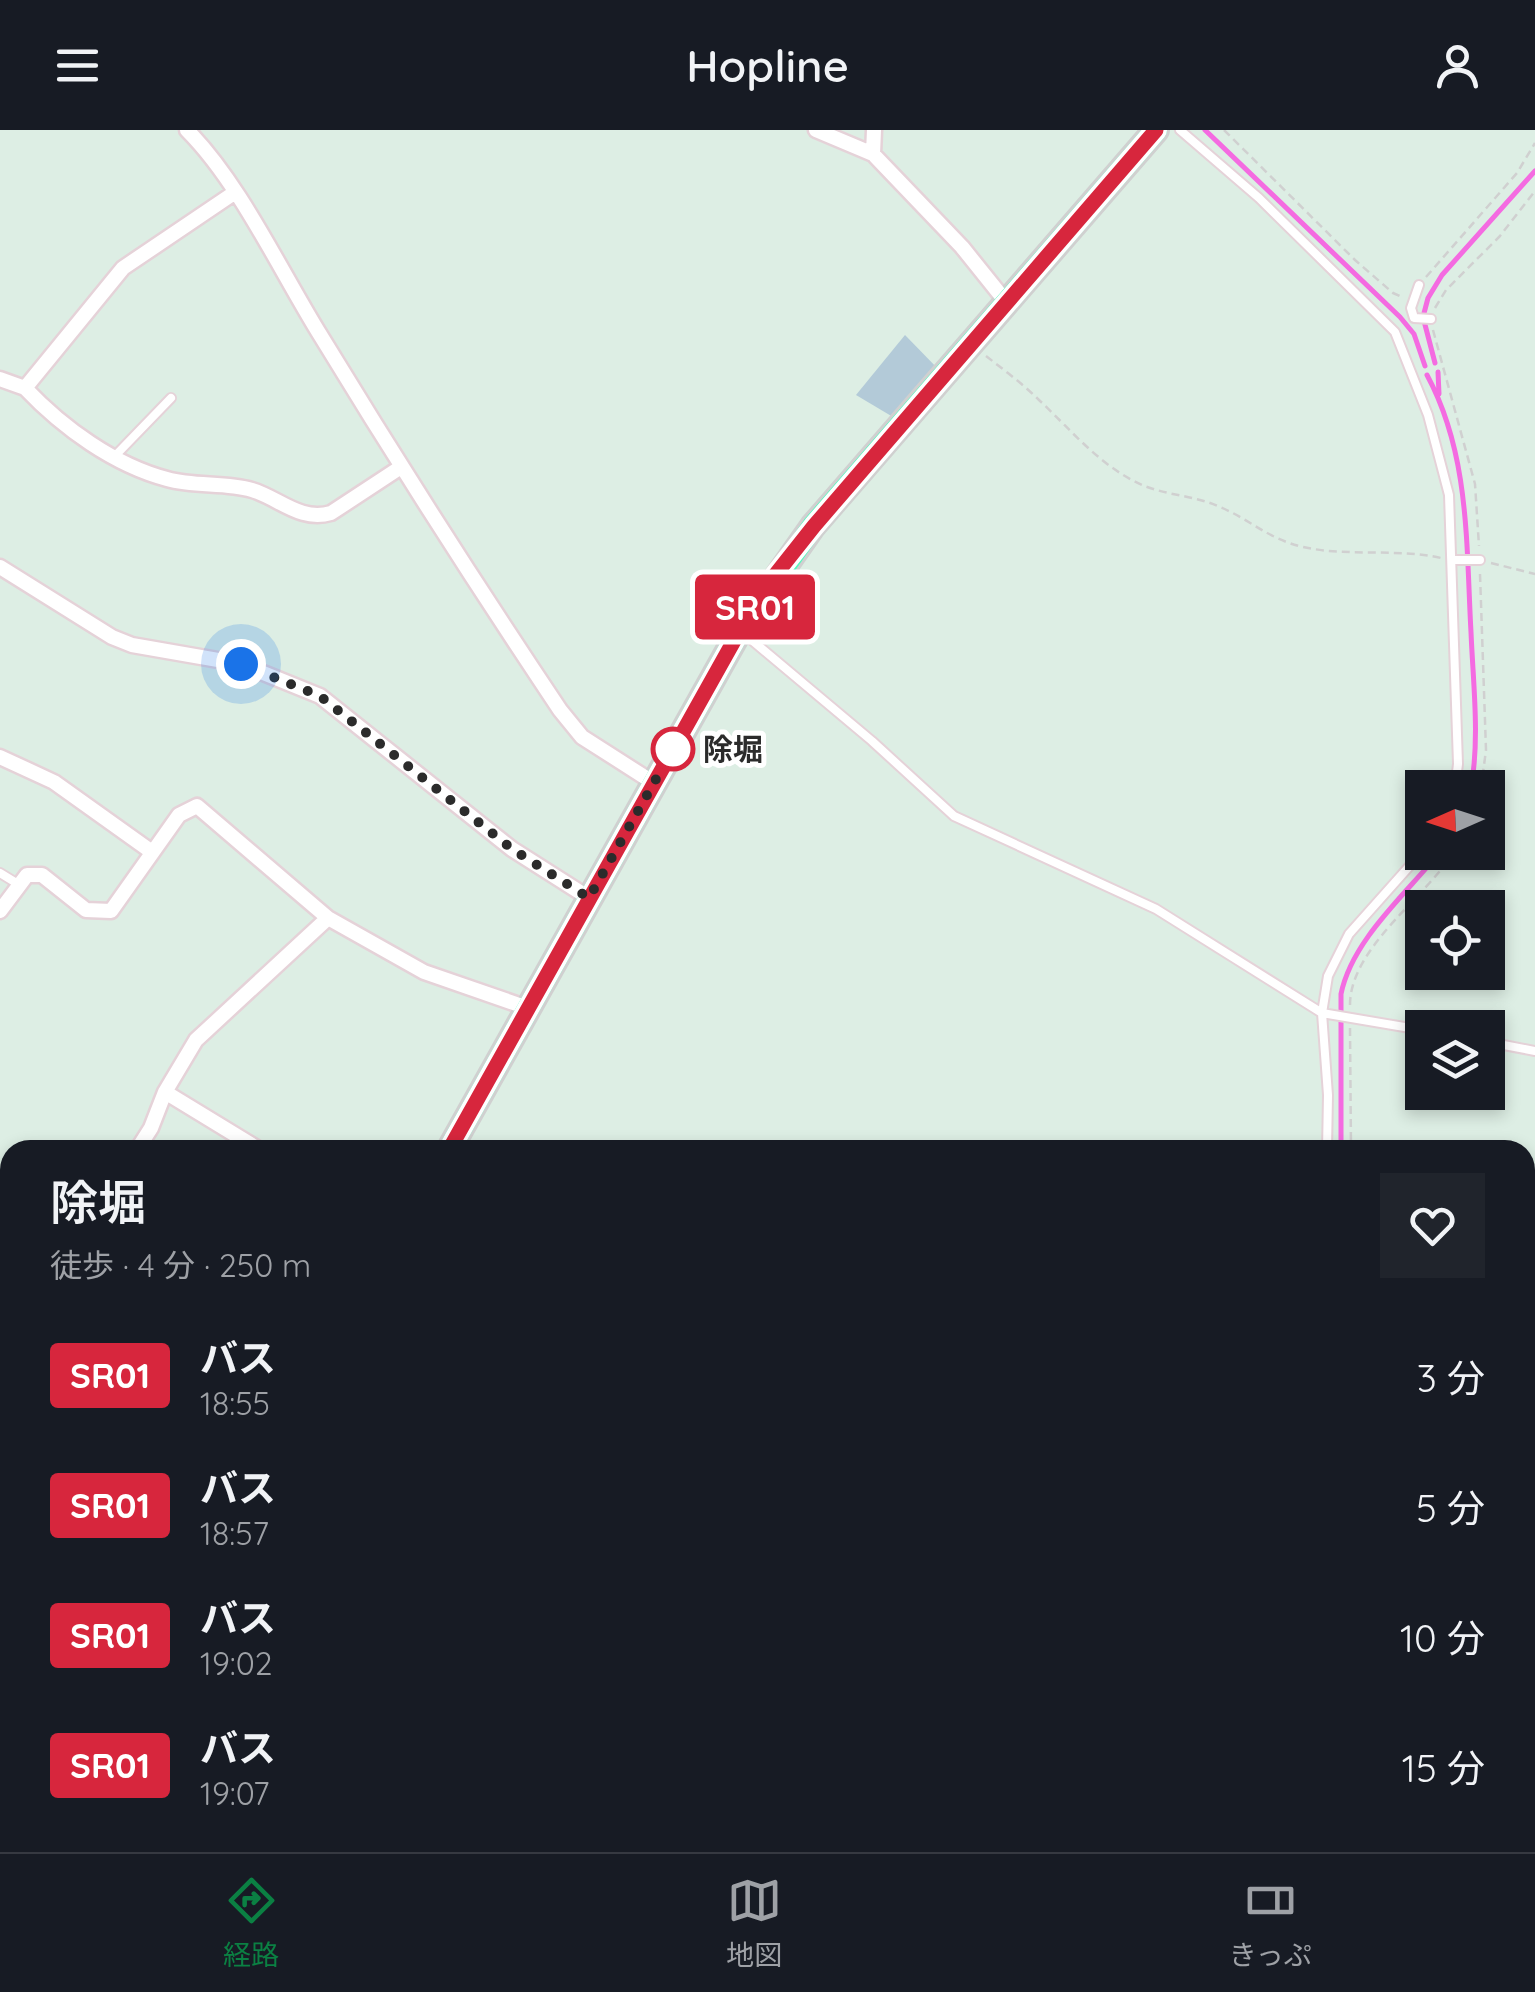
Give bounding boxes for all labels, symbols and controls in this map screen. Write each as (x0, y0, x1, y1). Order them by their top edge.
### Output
text: Hopline (686, 37, 849, 93)
icon: menu (50, 38, 105, 93)
icon: person (1430, 38, 1485, 93)
line badge: SR01 (685, 574, 825, 640)
text: SR01 (715, 585, 795, 629)
your location (216, 639, 266, 689)
marker: 除堀 (652, 728, 694, 770)
place label: 除堀 (703, 730, 763, 768)
north arrow (1405, 770, 1505, 870)
map controls (1405, 770, 1505, 1110)
button: locate (1405, 890, 1505, 990)
button: layers (1405, 1010, 1505, 1110)
text: 除堀 (50, 1172, 146, 1232)
button: heart (1380, 1173, 1485, 1278)
text: 徒歩 · 4 分 · 250 m (50, 1245, 311, 1285)
text: バス (200, 1334, 276, 1382)
text: SR01 (70, 1353, 150, 1397)
text: 3 分 (1417, 1354, 1485, 1402)
text: 18:55 (200, 1383, 270, 1423)
text: バス (200, 1464, 276, 1512)
text: SR01 (70, 1483, 150, 1527)
text: 5 分 (1416, 1484, 1485, 1532)
text: 18:57 (200, 1513, 269, 1553)
text: バス (200, 1594, 276, 1642)
text: SR01 (70, 1613, 150, 1657)
text: 10 分 (1400, 1614, 1485, 1662)
text: 19:02 (200, 1643, 273, 1683)
text: バス (200, 1724, 276, 1772)
text: SR01 (70, 1743, 150, 1787)
text: 15 分 (1402, 1744, 1485, 1792)
text: 19:07 (200, 1773, 269, 1813)
tab: 経路 (223, 1873, 279, 1973)
tab: 地図 (726, 1873, 782, 1973)
tab: きっぷ (1229, 1873, 1312, 1973)

